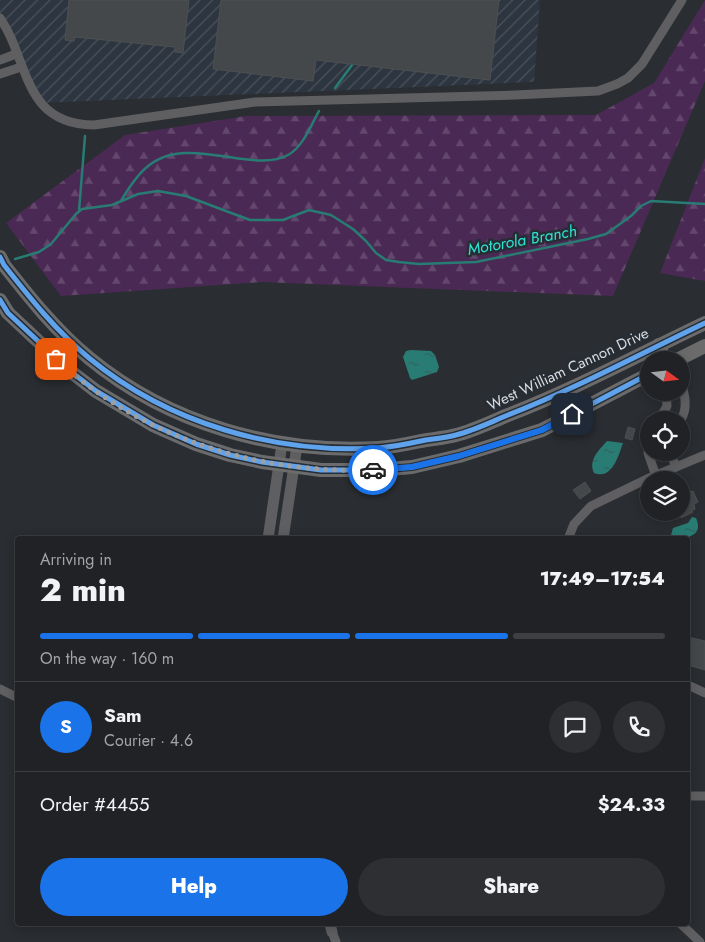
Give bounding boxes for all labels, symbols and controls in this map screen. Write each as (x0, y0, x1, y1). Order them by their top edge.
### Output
water label: Motorola Branch (466, 219, 578, 261)
street label: West William Cannon Drive (484, 322, 652, 416)
pin (35, 338, 77, 380)
icon: bag (42, 345, 70, 373)
north arrow (640, 351, 690, 401)
map controls (640, 351, 690, 521)
pin (551, 393, 593, 435)
icon: home (558, 400, 586, 428)
button: locate (640, 411, 690, 461)
courier (348, 445, 398, 495)
icon: car (359, 456, 387, 484)
button: layers (640, 471, 690, 521)
text: Arriving in (40, 548, 112, 571)
text: 17:49–17:54 (540, 565, 665, 592)
text: 2 min (40, 567, 126, 613)
text: On the way · 160 m (40, 647, 174, 670)
button: chat (549, 701, 601, 753)
button: phone (613, 701, 665, 753)
text: Sam (104, 702, 142, 729)
text: S (60, 713, 72, 740)
text: Courier · 4.6 (104, 729, 193, 752)
text: Order #4455 (40, 791, 149, 818)
text: $24.33 (598, 791, 665, 818)
button: Help (40, 858, 348, 916)
button: Share (358, 858, 665, 916)

